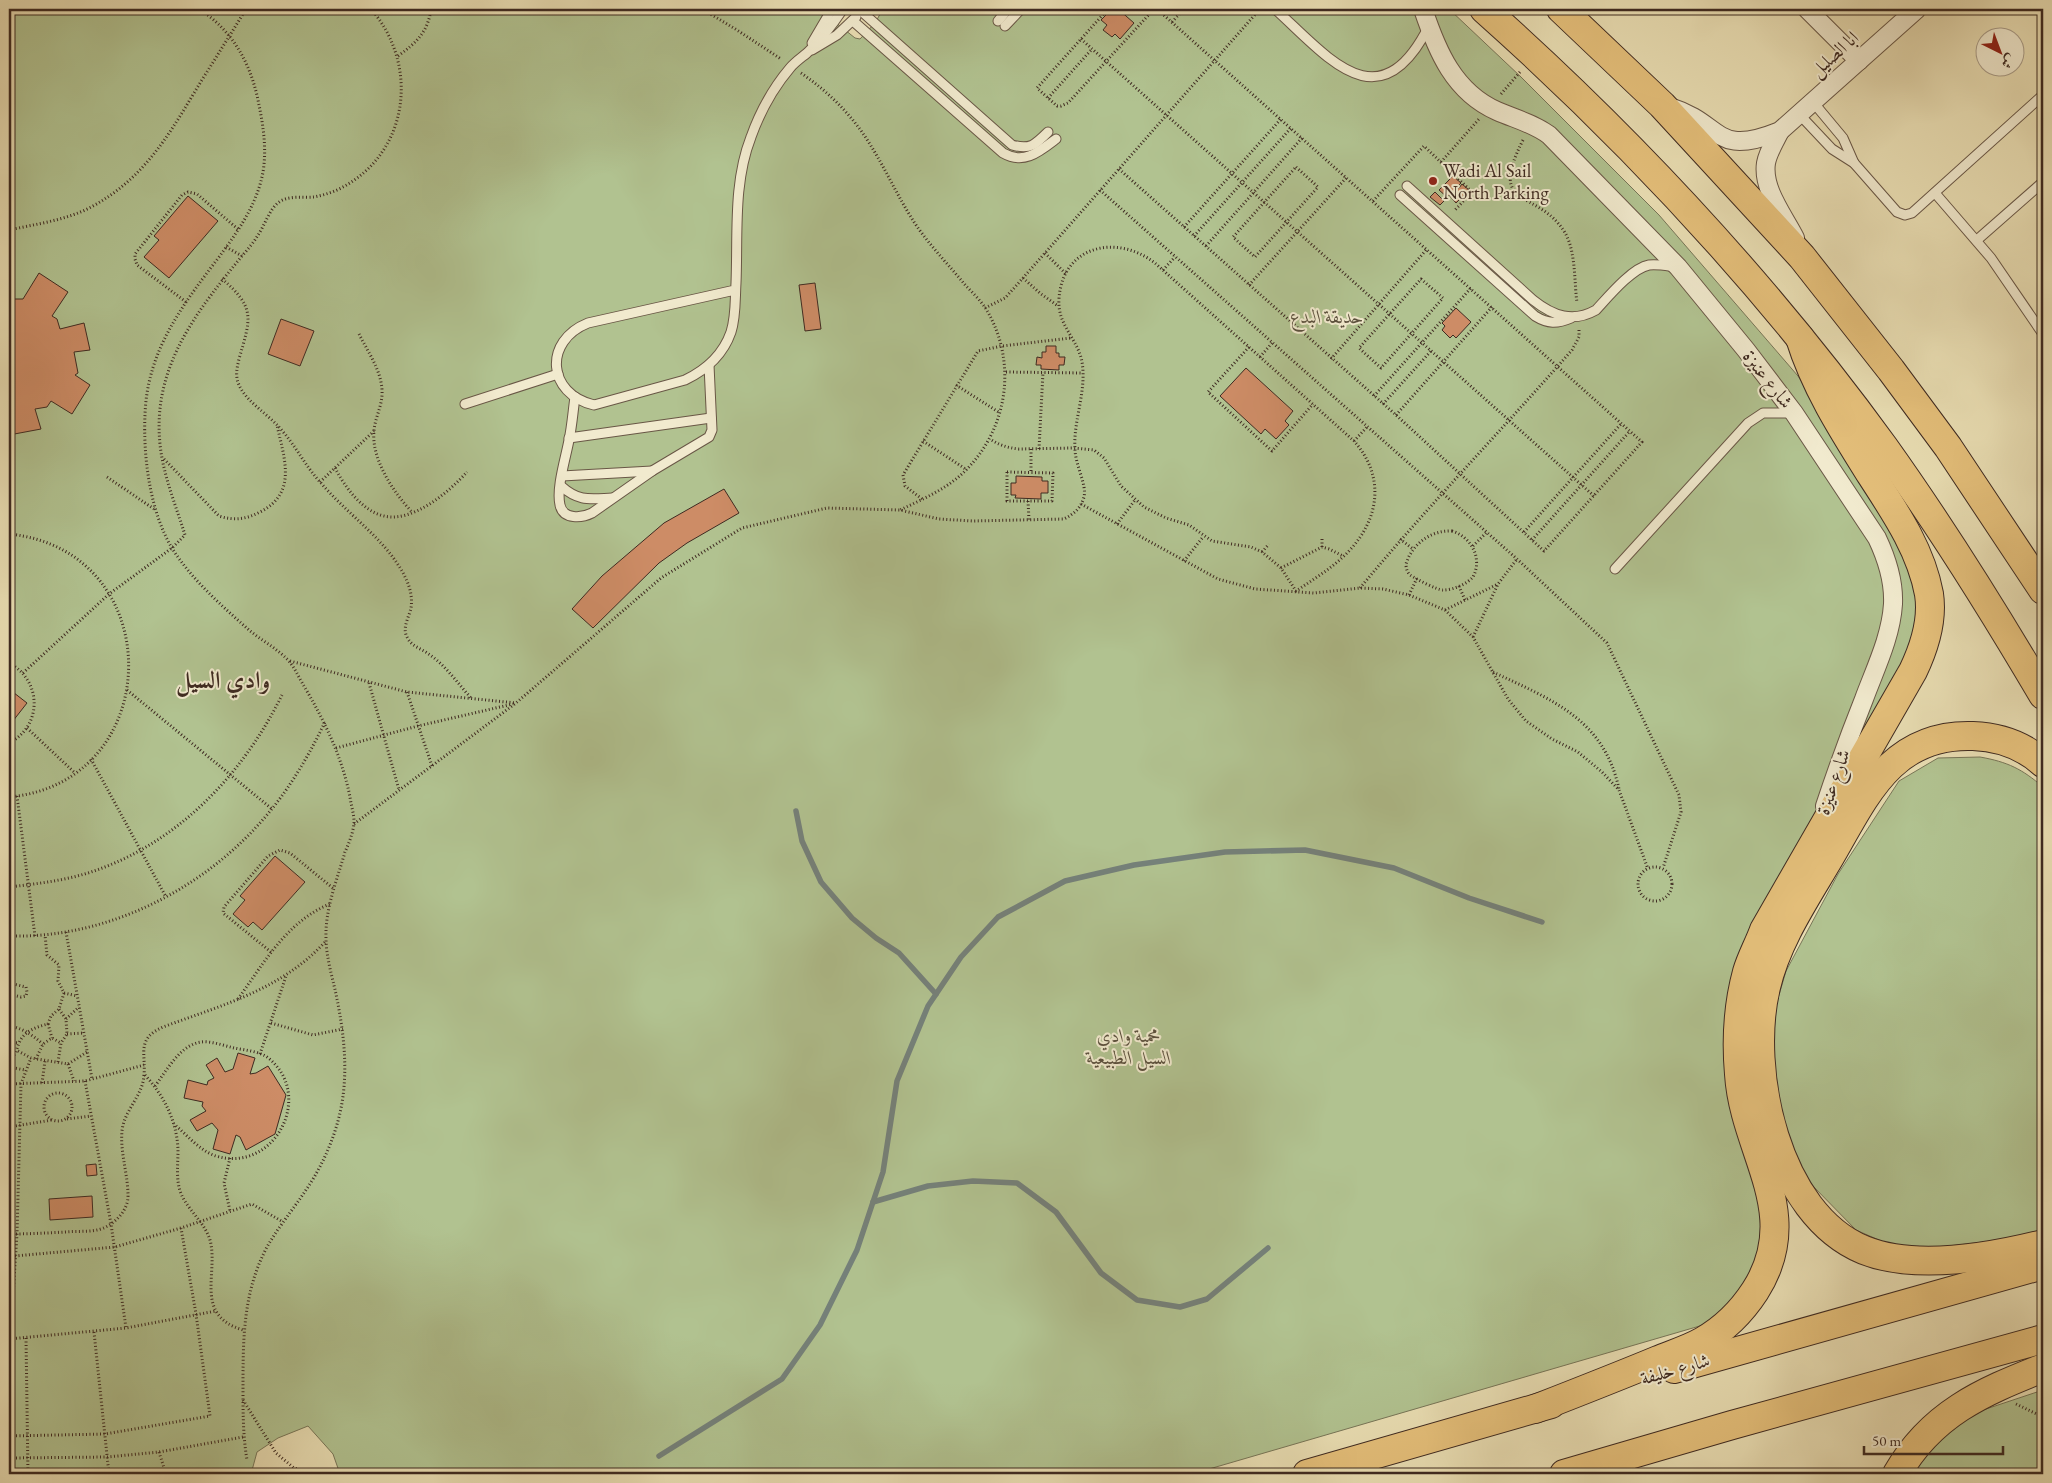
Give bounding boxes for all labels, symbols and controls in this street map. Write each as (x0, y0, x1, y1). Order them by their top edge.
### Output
street label: ابا الصليل (1804, 25, 1864, 83)
north arrow (1974, 28, 2024, 78)
text: ش (1997, 50, 2020, 73)
place label: Wadi Al Sail North Parking (1443, 158, 1549, 205)
marker: Wadi Al Sail North Parking (1427, 175, 1439, 187)
park label: حديقة البدع (1290, 304, 1364, 332)
street label: شارع عنيزة (1735, 345, 1799, 415)
district label: وادي السيل (176, 664, 270, 699)
street label: شارع عنيزة (1810, 746, 1859, 819)
park label: محمية وادي السيل الطبيعية (1085, 1023, 1171, 1071)
street label: شارع خليفة (1637, 1347, 1713, 1394)
scale bar (1864, 1423, 2003, 1455)
text: 50 m (1872, 1431, 1901, 1450)

